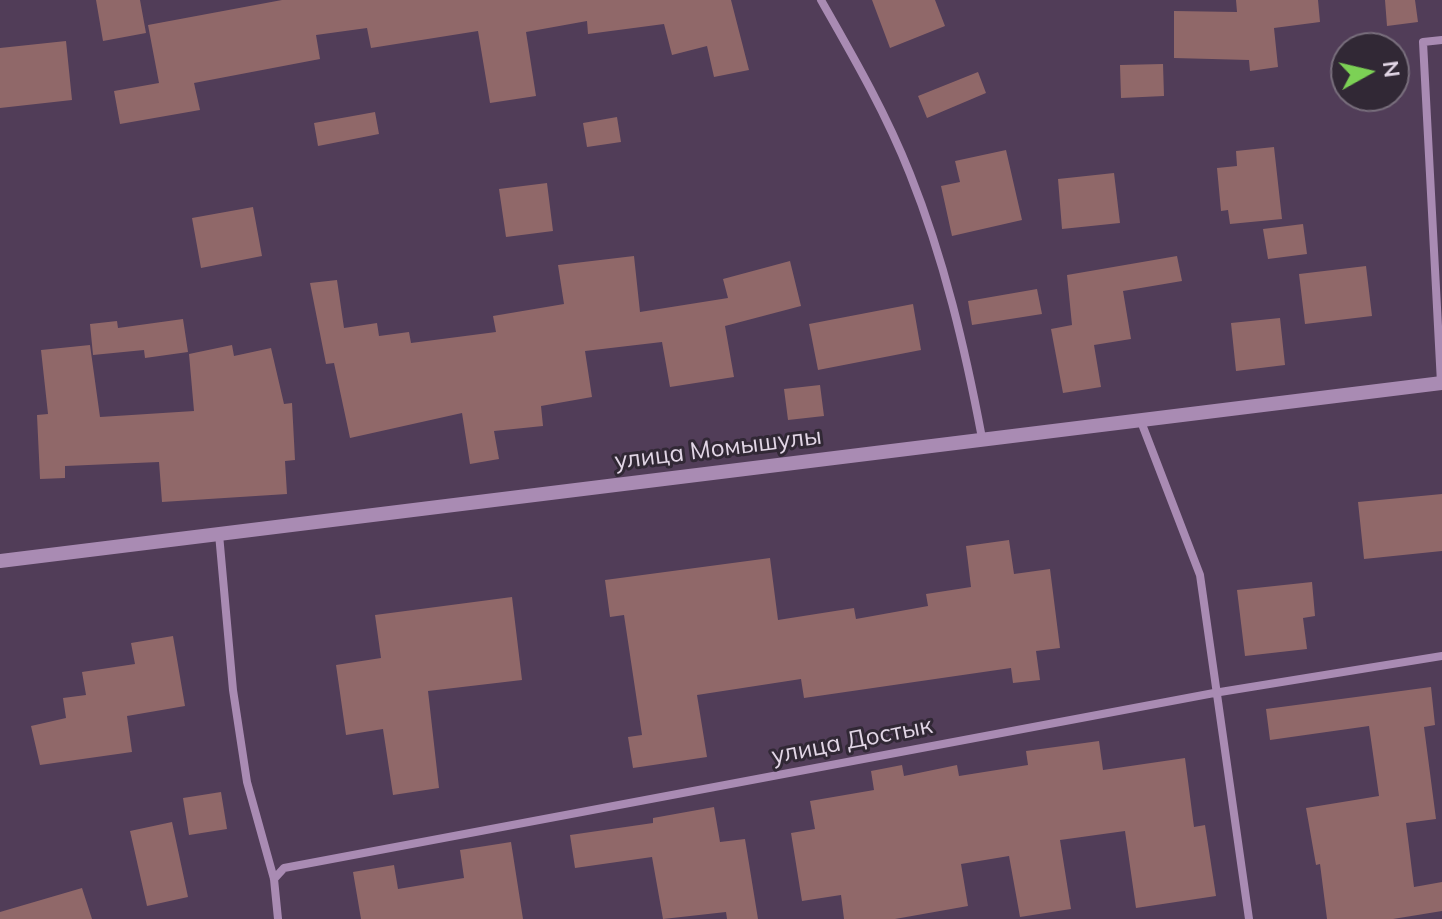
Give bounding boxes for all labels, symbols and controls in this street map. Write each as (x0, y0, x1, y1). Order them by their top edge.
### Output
north arrow (1330, 32, 1410, 112)
text: N (1377, 59, 1407, 79)
street label: улица Момышулы (613, 422, 823, 476)
street label: улица Достык (769, 711, 935, 771)

